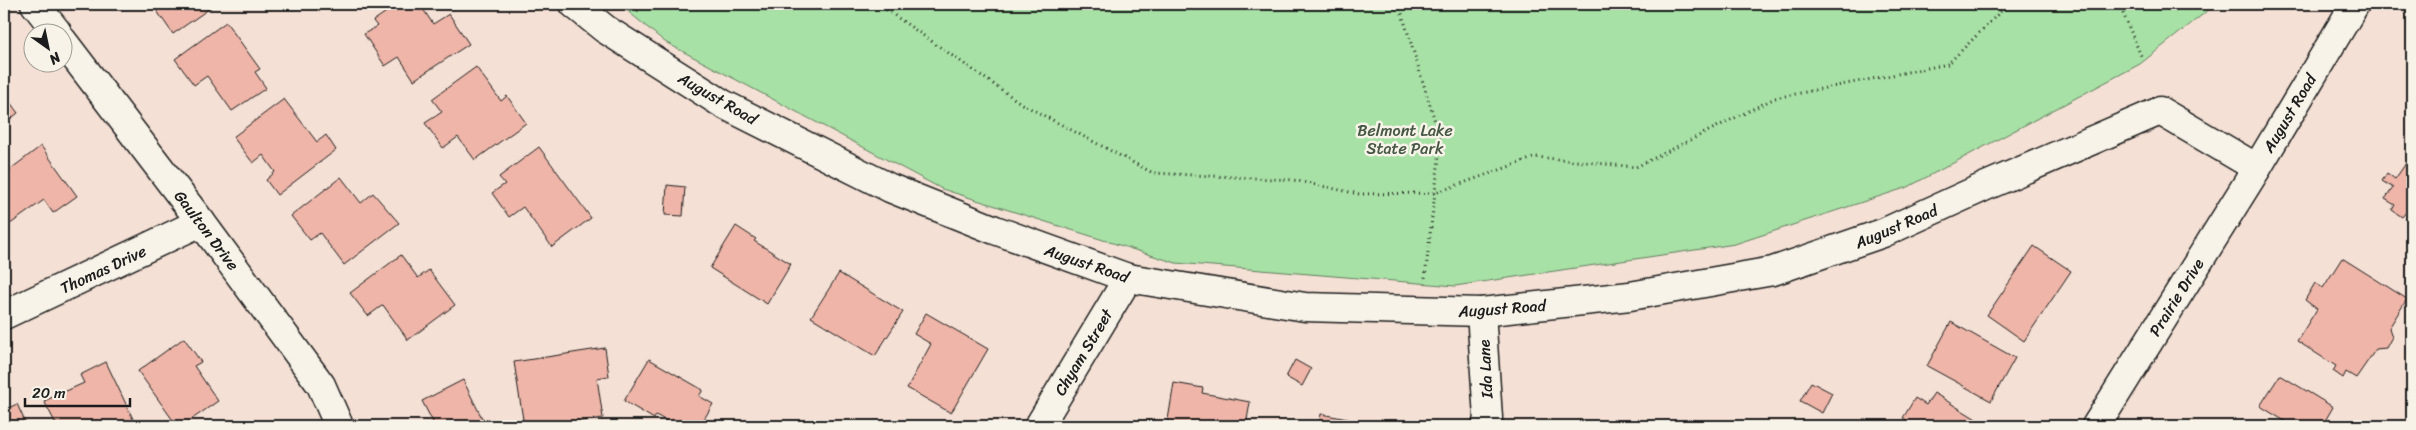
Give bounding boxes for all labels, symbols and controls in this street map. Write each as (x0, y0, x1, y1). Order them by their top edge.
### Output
north arrow (22, 22, 72, 72)
text: N (44, 45, 67, 72)
street label: August Road (672, 63, 764, 134)
street label: August Road (2254, 67, 2325, 159)
park label: Belmont Lake State Park (1357, 116, 1453, 163)
street label: Gaulton Drive (166, 184, 247, 277)
street label: August Road (1849, 195, 1944, 257)
street label: August Road (1040, 235, 1135, 292)
street label: Thomas Drive (55, 237, 151, 302)
street label: Prairie Drive (2141, 252, 2212, 342)
street label: August Road (1456, 291, 1548, 326)
street label: Chyam Street (1046, 303, 1121, 401)
street label: Ida Lane (1469, 339, 1502, 400)
scale bar (25, 375, 130, 407)
text: 20 m (32, 380, 66, 406)

